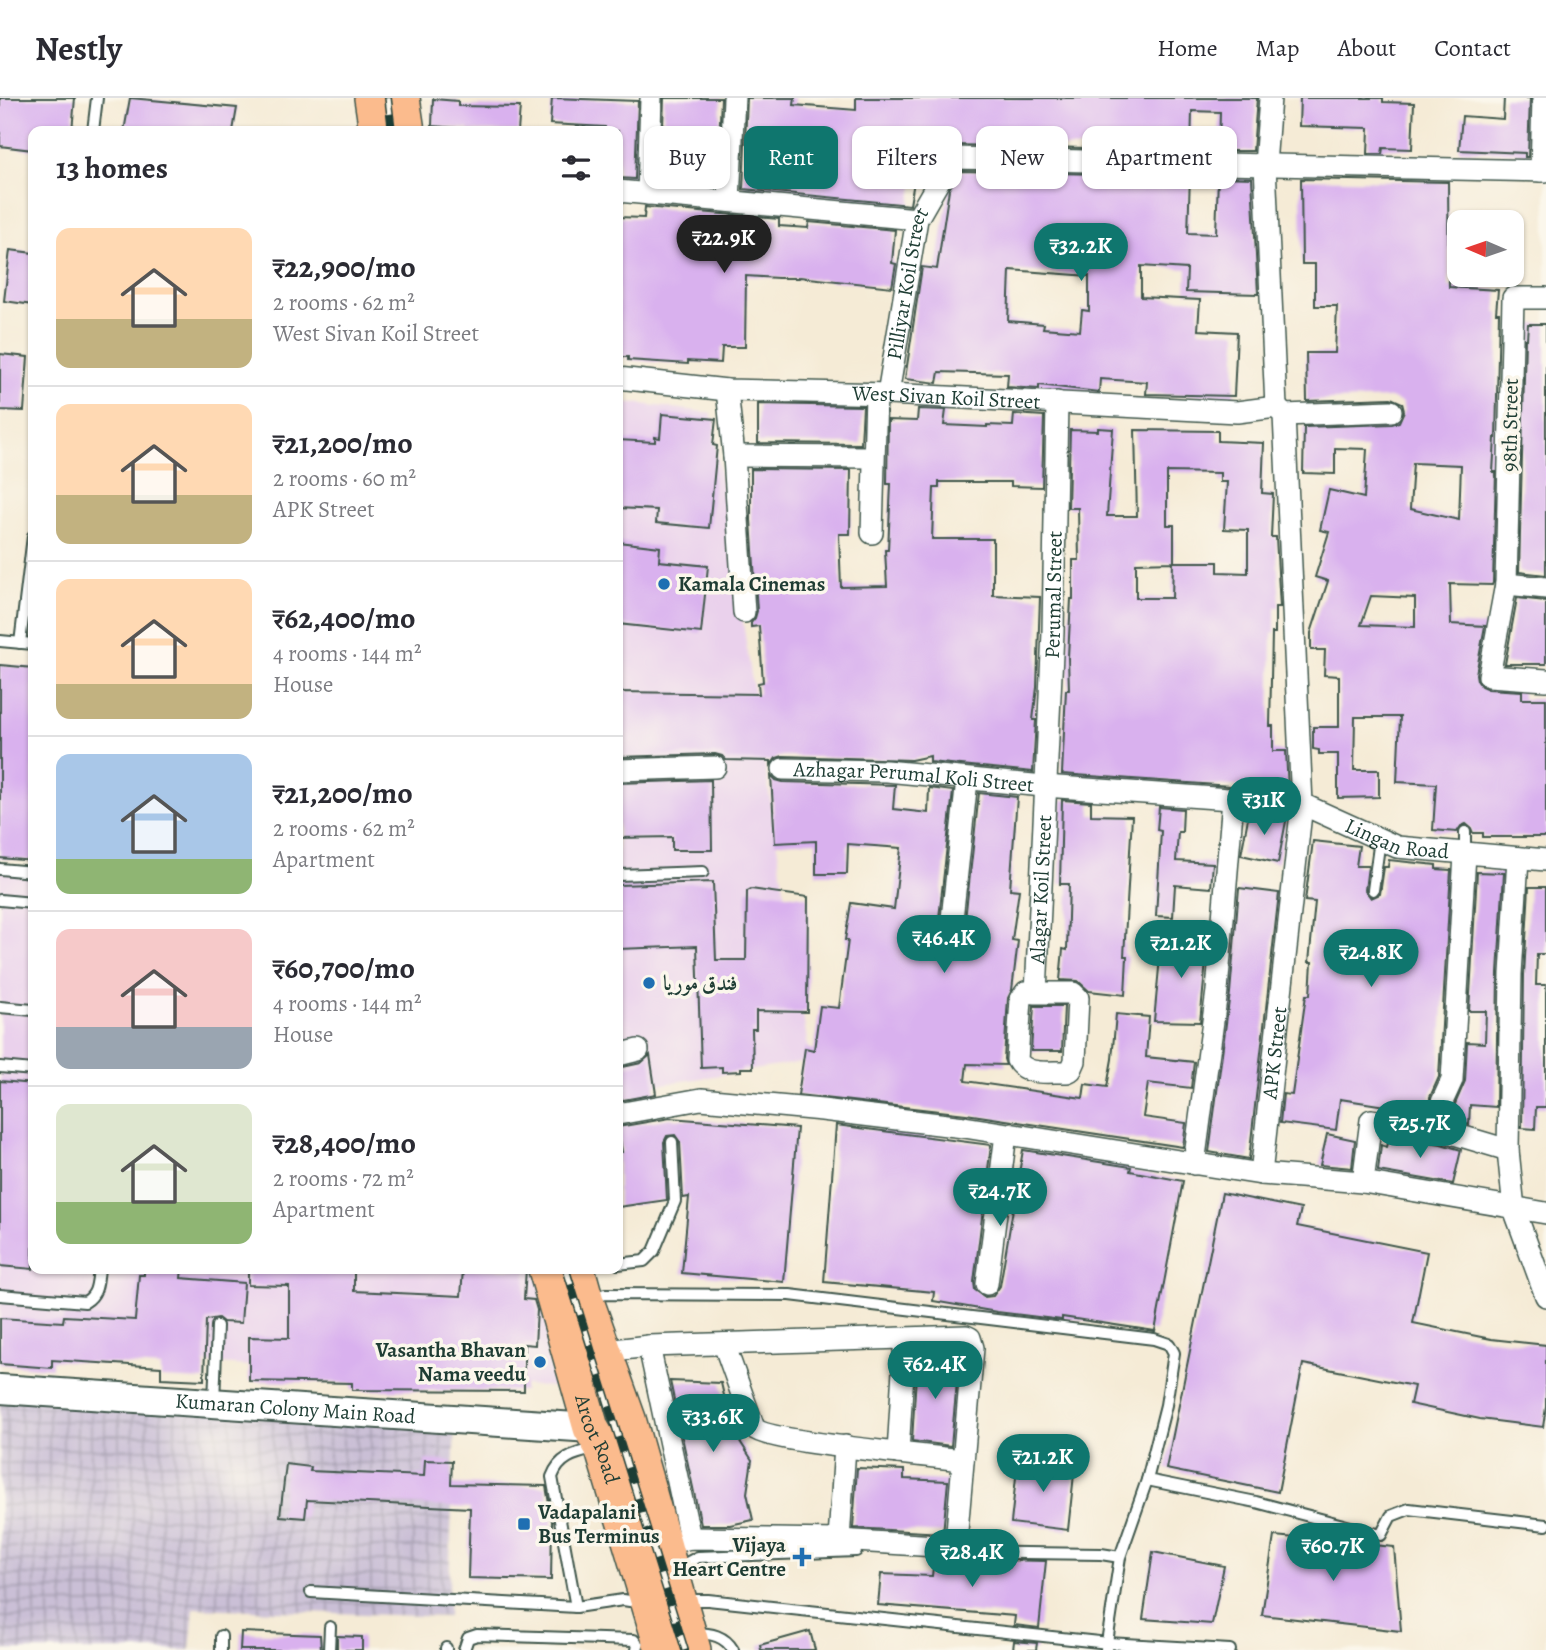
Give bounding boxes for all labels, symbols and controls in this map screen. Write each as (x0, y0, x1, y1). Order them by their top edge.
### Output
text: Nestly (35, 26, 122, 71)
text: Home (1157, 32, 1218, 64)
text: Map (1256, 32, 1300, 64)
text: About (1338, 32, 1396, 64)
text: Contact (1434, 32, 1511, 64)
chip: Buy (644, 126, 730, 189)
chip: Rent (744, 126, 838, 189)
chip: Filters (852, 126, 962, 189)
chip: New (976, 126, 1068, 189)
chip: Apartment (1082, 126, 1237, 189)
text: 13 homes (56, 148, 168, 188)
icon: filters (557, 149, 595, 187)
street label: Pilliyar Koil Street (880, 202, 935, 362)
north arrow (1447, 210, 1524, 287)
map controls (1447, 210, 1524, 287)
pin: ₹22.9K (667, 216, 781, 275)
text: ₹22.9K (693, 222, 755, 253)
pin: ₹32.2K (1024, 223, 1138, 283)
text: ₹32.2K (1050, 230, 1112, 261)
text: ₹22,900/mo (273, 247, 416, 287)
icon: home (112, 256, 196, 340)
text: 2 rooms · 62 m² (273, 287, 415, 318)
text: West Sivan Koil Street (273, 318, 479, 349)
street label: 98th Street (1495, 378, 1525, 472)
street label: West Sivan Koil Street (851, 379, 1041, 416)
text: ₹21,200/mo (273, 423, 413, 463)
icon: home (112, 432, 196, 516)
text: 2 rooms · 60 m² (273, 463, 416, 494)
text: APK Street (273, 494, 375, 525)
street label: Perumal Street (1038, 531, 1069, 659)
place label: Kamala Cinemas (678, 570, 825, 598)
marker: Kamala Cinemas (656, 576, 672, 592)
text: ₹62,400/mo (273, 598, 416, 638)
icon: home (112, 607, 196, 691)
text: 4 rooms · 144 m² (273, 638, 421, 669)
text: House (273, 669, 333, 700)
street label: Azhagar Perumal Koli Street (792, 755, 1035, 799)
text: ₹21,200/mo (273, 773, 413, 813)
pin: ₹31K (1223, 778, 1305, 837)
icon: home (112, 782, 196, 866)
text: ₹31K (1243, 784, 1285, 815)
street label: Lingan Road (1341, 811, 1451, 866)
text: 2 rooms · 62 m² (273, 813, 415, 844)
street label: Alagar Koil Street (1023, 814, 1058, 966)
text: Apartment (273, 844, 375, 875)
pin: ₹46.4K (887, 916, 1001, 975)
pin: ₹21.2K (1124, 920, 1238, 980)
text: ₹46.4K (913, 922, 975, 953)
text: ₹21.2K (1151, 927, 1211, 958)
pin: ₹24.8K (1314, 930, 1428, 989)
text: ₹24.8K (1340, 936, 1403, 967)
text: ₹60,700/mo (273, 948, 415, 988)
icon: home (112, 957, 196, 1041)
place label: فندق موريا (663, 969, 737, 997)
marker: فندق موريا (641, 975, 657, 991)
text: 4 rooms · 144 m² (273, 988, 421, 1019)
street label: APK Street (1255, 1005, 1293, 1101)
text: House (273, 1019, 333, 1050)
pin: ₹25.7K (1363, 1100, 1477, 1160)
text: ₹25.7K (1390, 1107, 1450, 1138)
text: ₹28,400/mo (273, 1123, 416, 1163)
icon: home (112, 1132, 196, 1216)
text: 2 rooms · 72 m² (273, 1163, 414, 1194)
pin: ₹24.7K (943, 1168, 1057, 1228)
text: ₹24.7K (969, 1175, 1031, 1206)
text: Apartment (273, 1194, 375, 1225)
place label: Vasantha Bhavan Nama veedu (375, 1336, 527, 1388)
pin: ₹62.4K (878, 1342, 992, 1401)
text: ₹62.4K (904, 1348, 966, 1379)
marker: Vasantha Bhavan Nama veedu (532, 1354, 548, 1370)
street label: Kumaran Colony Main Road (174, 1387, 417, 1430)
street label: Arcot Road (568, 1390, 626, 1488)
pin: ₹33.6K (656, 1394, 770, 1454)
text: ₹33.6K (683, 1401, 743, 1432)
pin: ₹21.2K (986, 1434, 1100, 1494)
text: ₹21.2K (1013, 1441, 1073, 1472)
place label: Vadapalani Bus Terminus (537, 1498, 660, 1550)
marker: Vadapalani Bus Terminus (516, 1516, 532, 1532)
pin: ₹60.7K (1276, 1524, 1390, 1583)
pin: ₹28.4K (915, 1530, 1029, 1589)
text: ₹60.7K (1302, 1530, 1364, 1561)
place label: Vijaya Heart Centre (672, 1531, 787, 1583)
text: ₹28.4K (941, 1536, 1004, 1567)
marker: Vijaya Heart Centre (792, 1547, 812, 1567)

